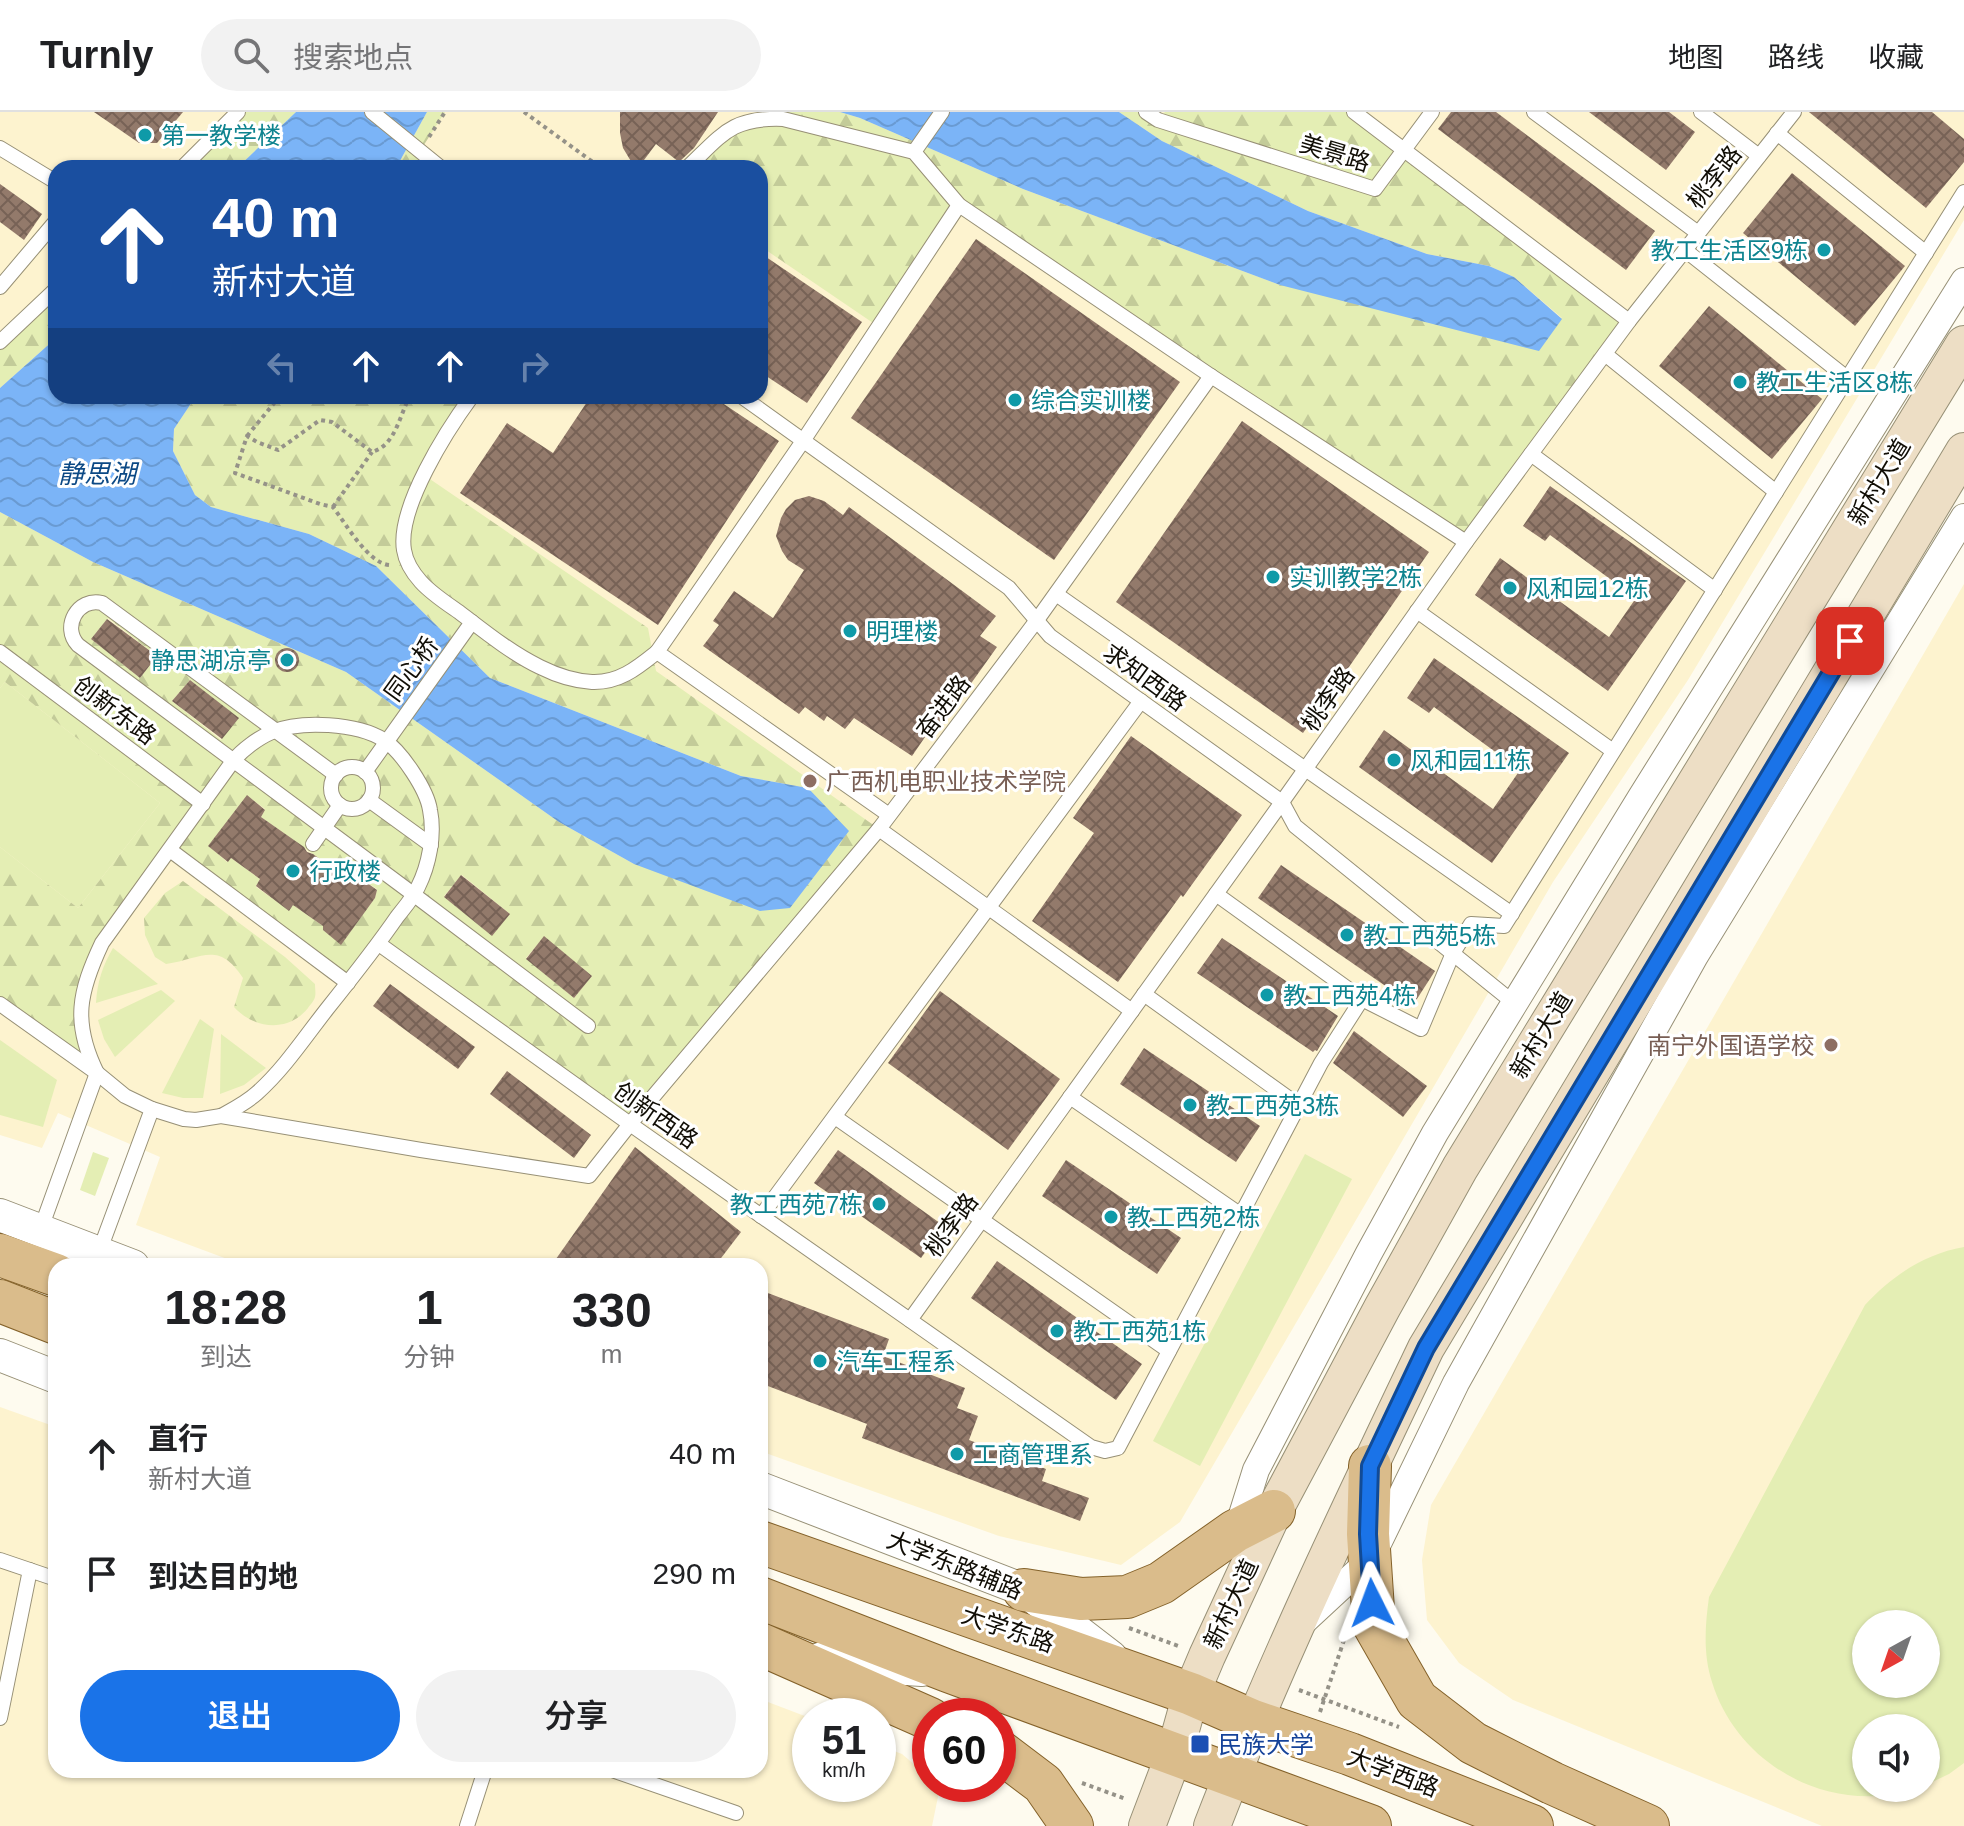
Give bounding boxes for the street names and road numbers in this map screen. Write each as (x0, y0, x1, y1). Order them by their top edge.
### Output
street label: 美景路 (1297, 130, 1373, 176)
street label: 桃李路 (1681, 140, 1747, 214)
street label: 新村大道 (1843, 434, 1915, 530)
street label: 同心桥 (379, 632, 443, 706)
street label: 求知西路 (1098, 638, 1192, 716)
street label: 桃李路 (1296, 662, 1360, 736)
street label: 创新东路 (69, 670, 161, 750)
street label: 奋进路 (911, 670, 975, 744)
street label: 新村大道 (1505, 987, 1577, 1083)
street label: 创新西路 (609, 1076, 703, 1154)
street label: 桃李路 (919, 1188, 983, 1262)
street label: 大学东路辅路 (883, 1526, 1027, 1604)
street label: 新村大道 (1198, 1555, 1264, 1653)
street label: 大学东路 (958, 1601, 1058, 1657)
street label: 大学西路 (1343, 1742, 1443, 1802)

